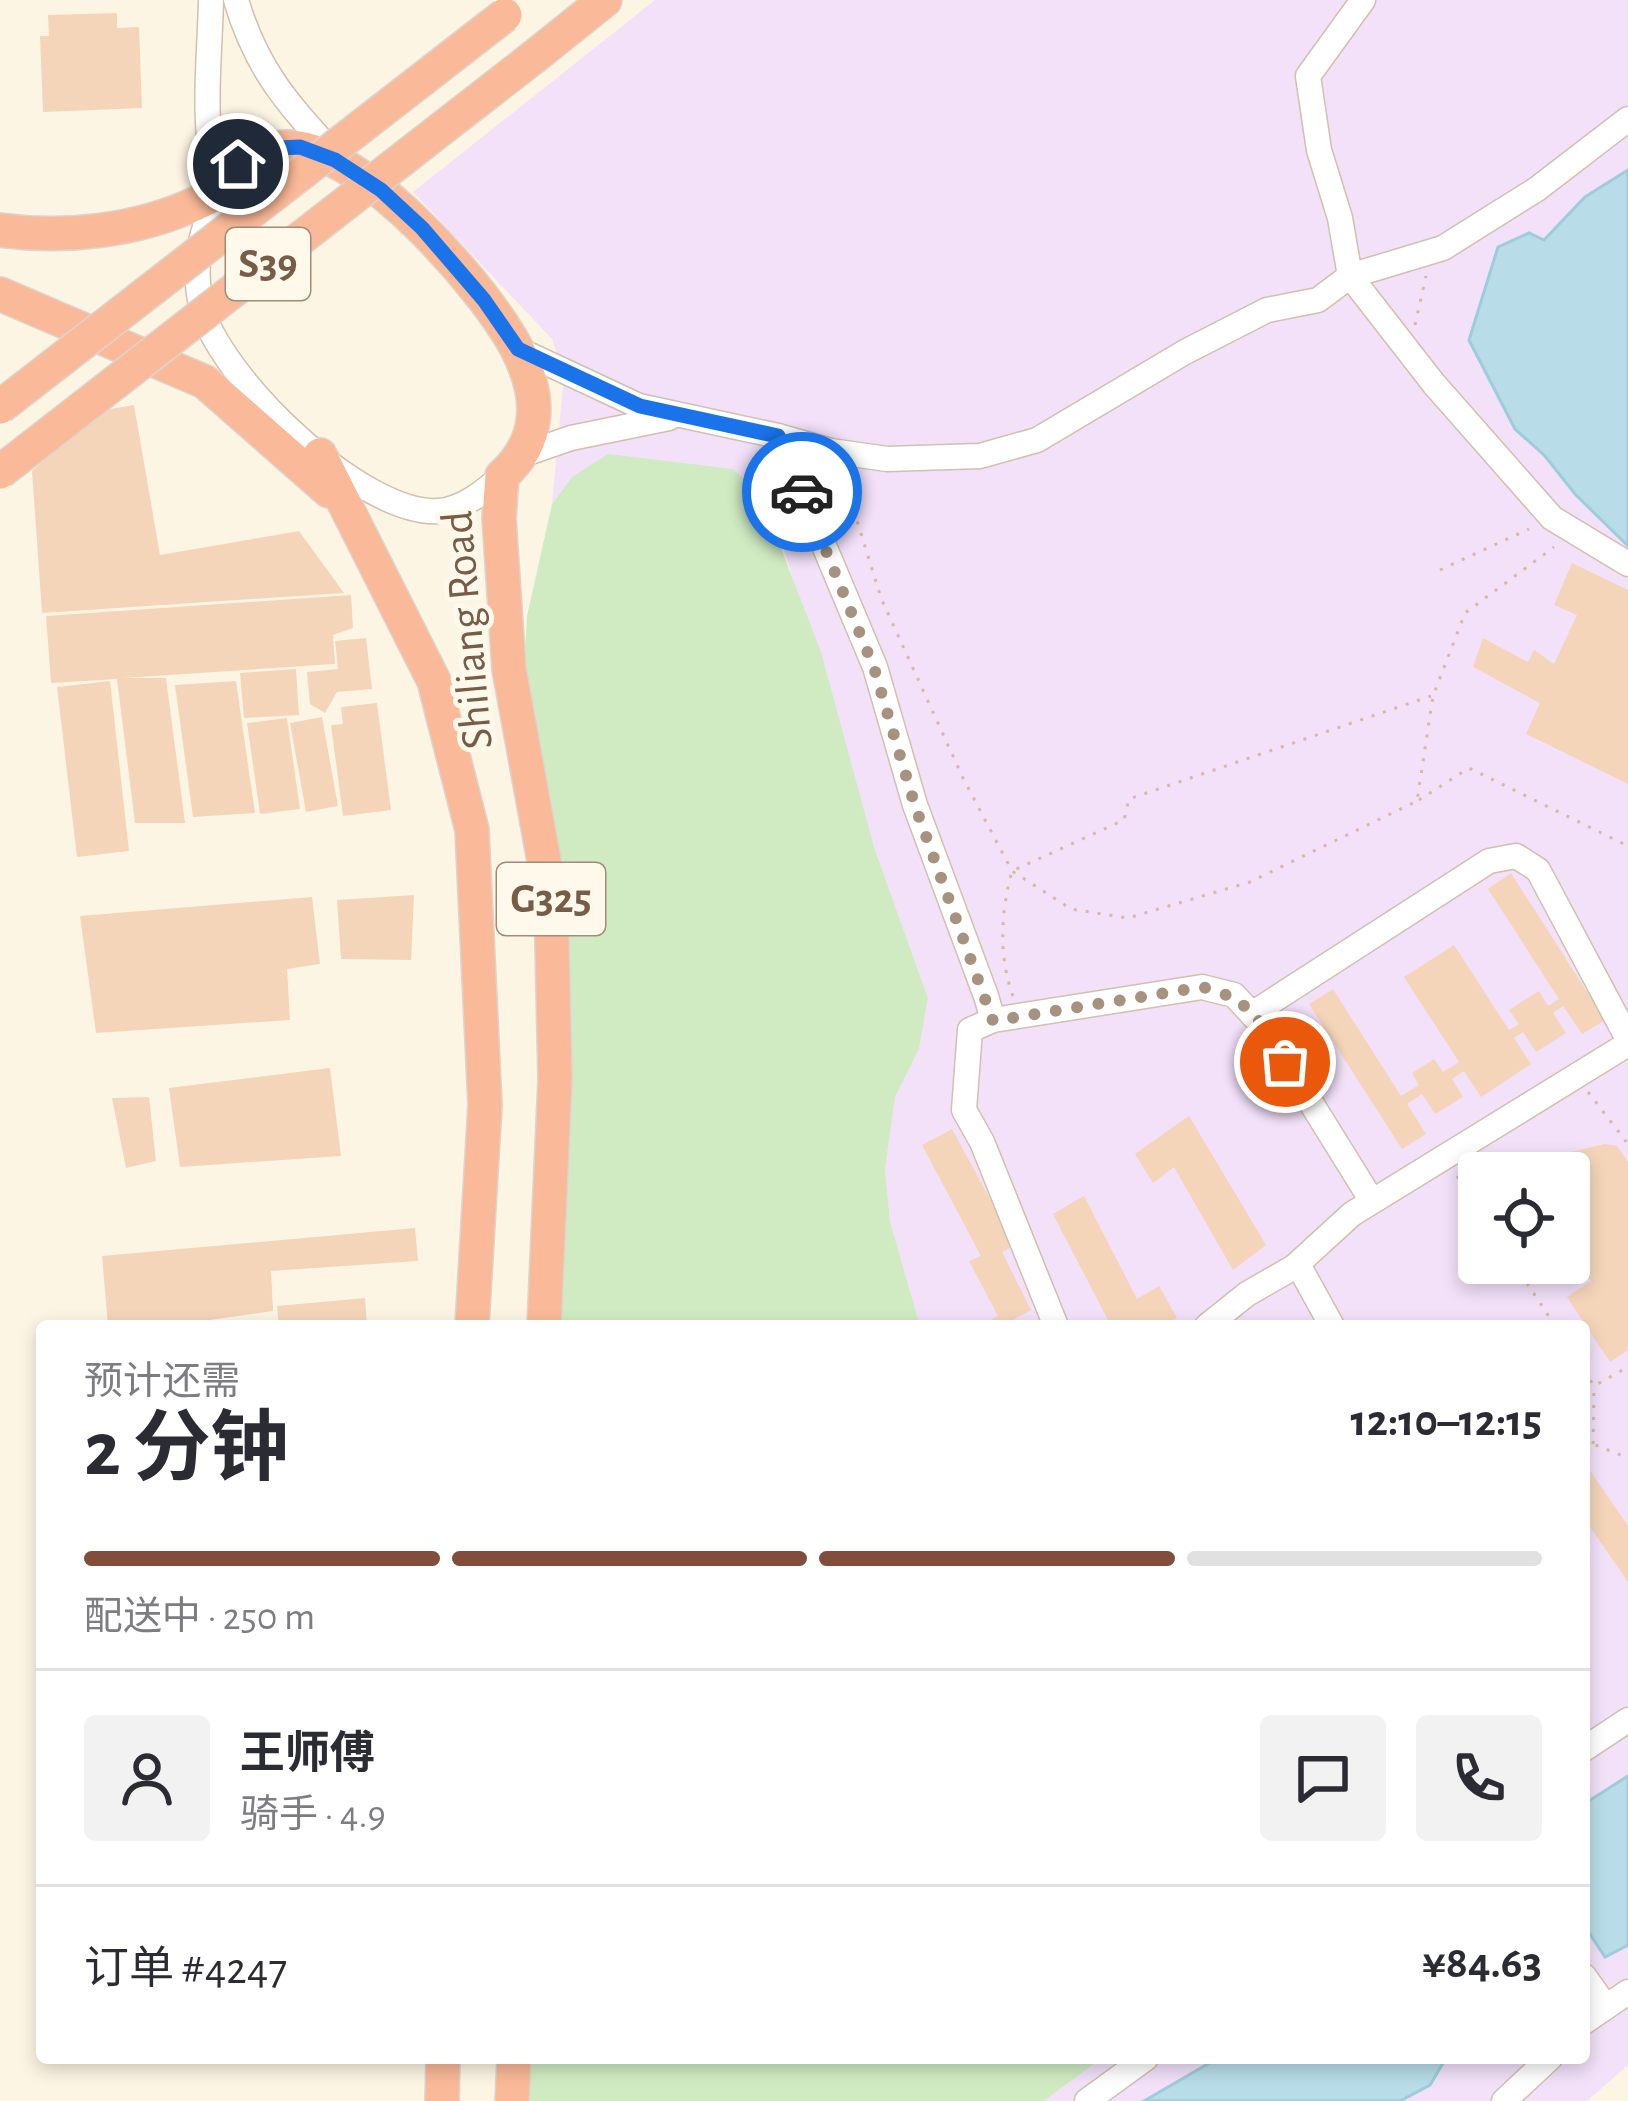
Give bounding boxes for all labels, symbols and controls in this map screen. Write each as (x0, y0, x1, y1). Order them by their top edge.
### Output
pin (187, 113, 289, 215)
icon: home (205, 131, 271, 197)
road number: S39 (226, 228, 310, 300)
courier (742, 432, 862, 552)
icon: car (769, 459, 835, 525)
street label: Shiliang Road (435, 509, 501, 751)
road number: G325 (497, 863, 605, 935)
pin (1234, 1011, 1336, 1113)
icon: bag (1252, 1029, 1318, 1095)
map controls (1458, 1152, 1590, 1284)
button: locate (1458, 1152, 1590, 1284)
text: 预计还需 (84, 1363, 240, 1402)
text: 12:10–12:15 (1351, 1399, 1542, 1444)
text: 2 分钟 (84, 1412, 289, 1490)
text: 配送中 · 250 m (84, 1598, 315, 1637)
button: person (84, 1715, 210, 1841)
button: chat (1260, 1715, 1386, 1841)
button: phone (1416, 1715, 1542, 1841)
text: 王师傅 (240, 1732, 375, 1777)
text: 骑手 · 4.9 (240, 1796, 386, 1835)
text: ¥84.63 (1422, 1941, 1542, 1986)
text: 订单 #4247 (84, 1947, 287, 1992)

